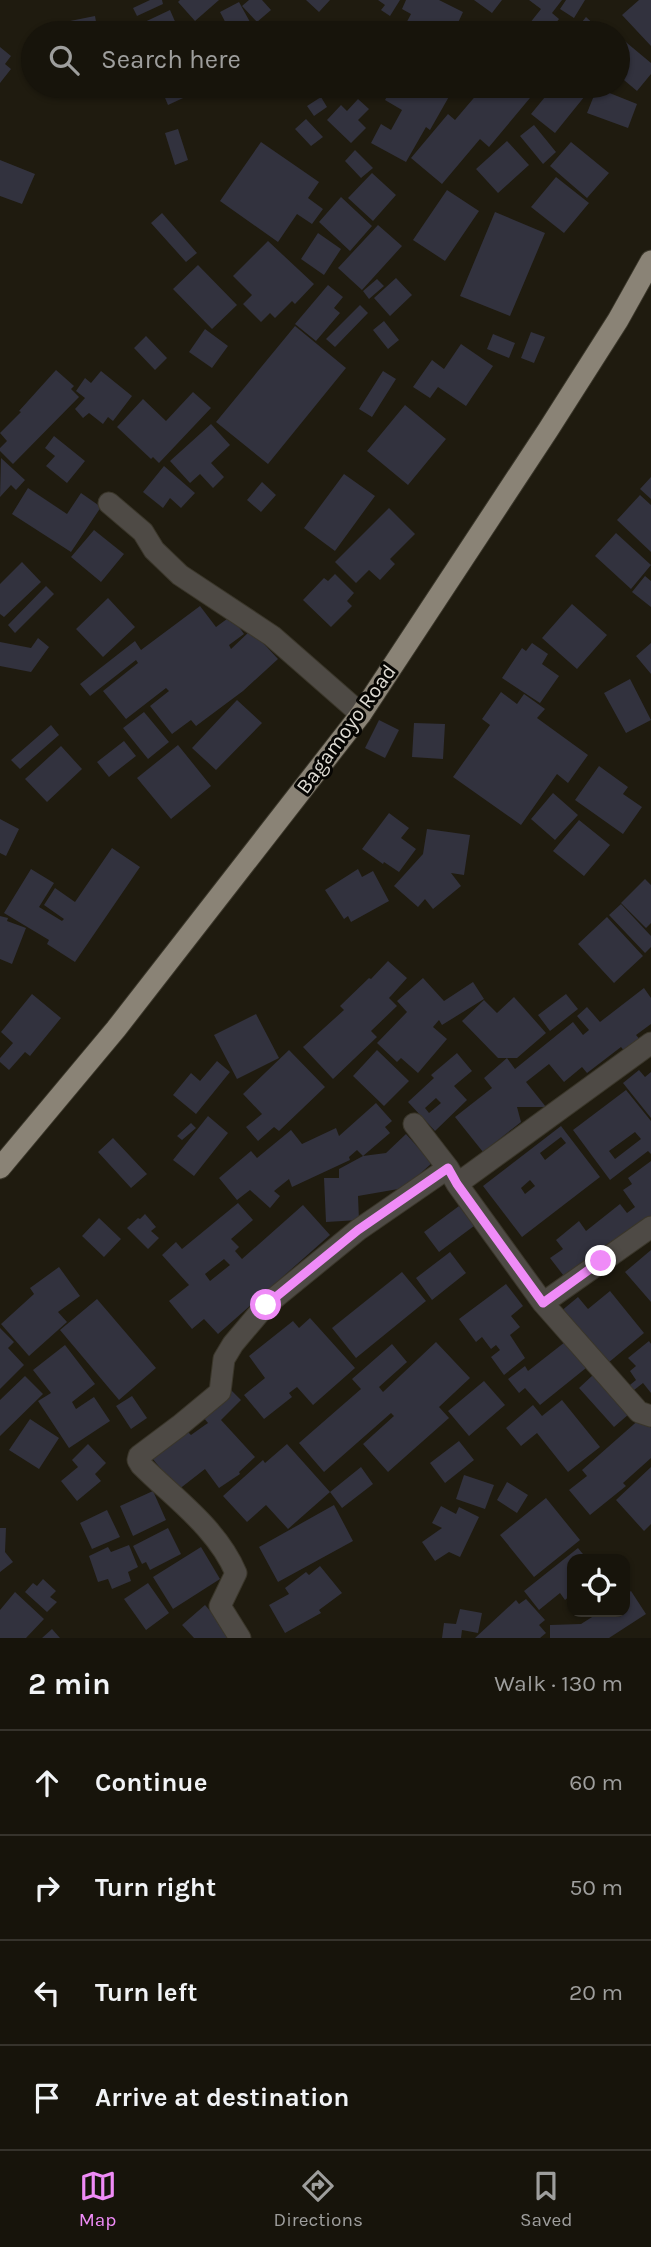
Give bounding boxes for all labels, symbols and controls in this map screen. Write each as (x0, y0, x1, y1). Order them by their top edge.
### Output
search box (21, 21, 630, 98)
icon: search (45, 41, 83, 79)
text: Search here (101, 44, 241, 75)
street label: Bagamoyo Road (291, 660, 401, 798)
route end (585, 1245, 616, 1276)
route start (250, 1289, 281, 1320)
map controls (567, 1554, 630, 1617)
button: locate (567, 1554, 630, 1617)
text: 2 min (28, 1666, 111, 1702)
text: Walk · 130 m (494, 1670, 623, 1697)
icon: ahead (28, 1764, 66, 1802)
text: Continue (95, 1767, 207, 1798)
text: 60 m (569, 1769, 623, 1796)
icon: right (28, 1869, 66, 1907)
text: Turn right (95, 1872, 216, 1903)
text: 50 m (569, 1874, 623, 1901)
icon: left (28, 1974, 66, 2012)
text: Turn left (95, 1977, 197, 2008)
text: 20 m (569, 1979, 623, 2006)
icon: arrive (28, 2079, 66, 2117)
text: Arrive at destination (95, 2082, 349, 2113)
tab: Map (79, 2167, 117, 2231)
tab: Directions (274, 2167, 363, 2231)
tab: Saved (520, 2167, 572, 2231)

